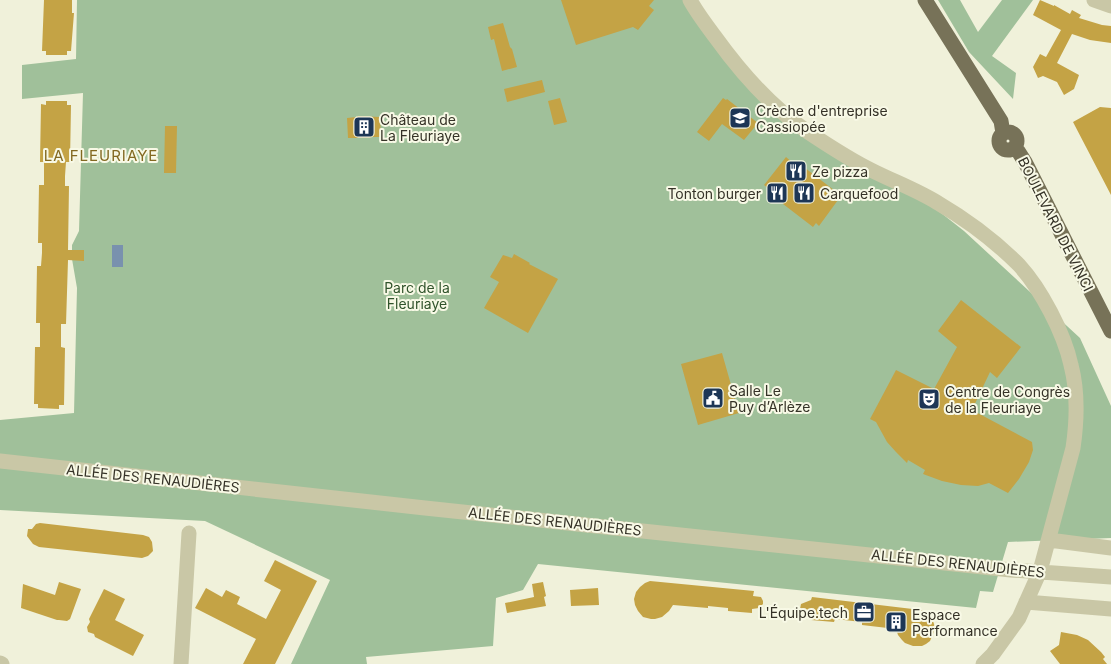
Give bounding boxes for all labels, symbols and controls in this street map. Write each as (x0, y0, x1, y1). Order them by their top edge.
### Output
place label: Crèche d'entreprise Cassiopée (756, 102, 888, 135)
school or university icon: Crèche d'entreprise Cassiopée (728, 106, 752, 130)
place label: Château de La Fleuriaye (380, 111, 460, 144)
building icon: Château de La Fleuriaye (352, 115, 376, 139)
district label: LA FLEURIAYE (44, 146, 158, 165)
street label: BOULEVARD DE VINCI (1015, 154, 1097, 294)
restaurant icon: Ze pizza (784, 159, 808, 183)
place label: Ze pizza (812, 163, 868, 180)
restaurant icon: Tonton burger (765, 181, 789, 205)
restaurant icon: Carquefood (792, 181, 816, 205)
place label: Tonton burger (667, 185, 761, 202)
place label: Carquefood (820, 185, 898, 202)
park label: Parc de la Fleuriaye (384, 279, 450, 312)
place label: Salle Le Puy d’Arlèze (729, 382, 811, 415)
place label: Centre de Congrès de la Fleuriaye (945, 383, 1070, 416)
public building icon: Salle Le Puy d’Arlèze (701, 386, 725, 410)
theatre icon: Centre de Congrès de la Fleuriaye (917, 387, 941, 411)
street label: ALLÉE DES RENAUDIÈRES (66, 460, 241, 496)
street label: ALLÉE DES RENAUDIÈRES (468, 503, 643, 539)
street label: ALLÉE DES RENAUDIÈRES (871, 545, 1046, 581)
office icon: L'Équipe.tech (852, 600, 876, 624)
place label: L'Équipe.tech (759, 604, 848, 621)
place label: Espace Performance (912, 606, 998, 639)
building icon: Espace Performance (884, 610, 908, 634)

